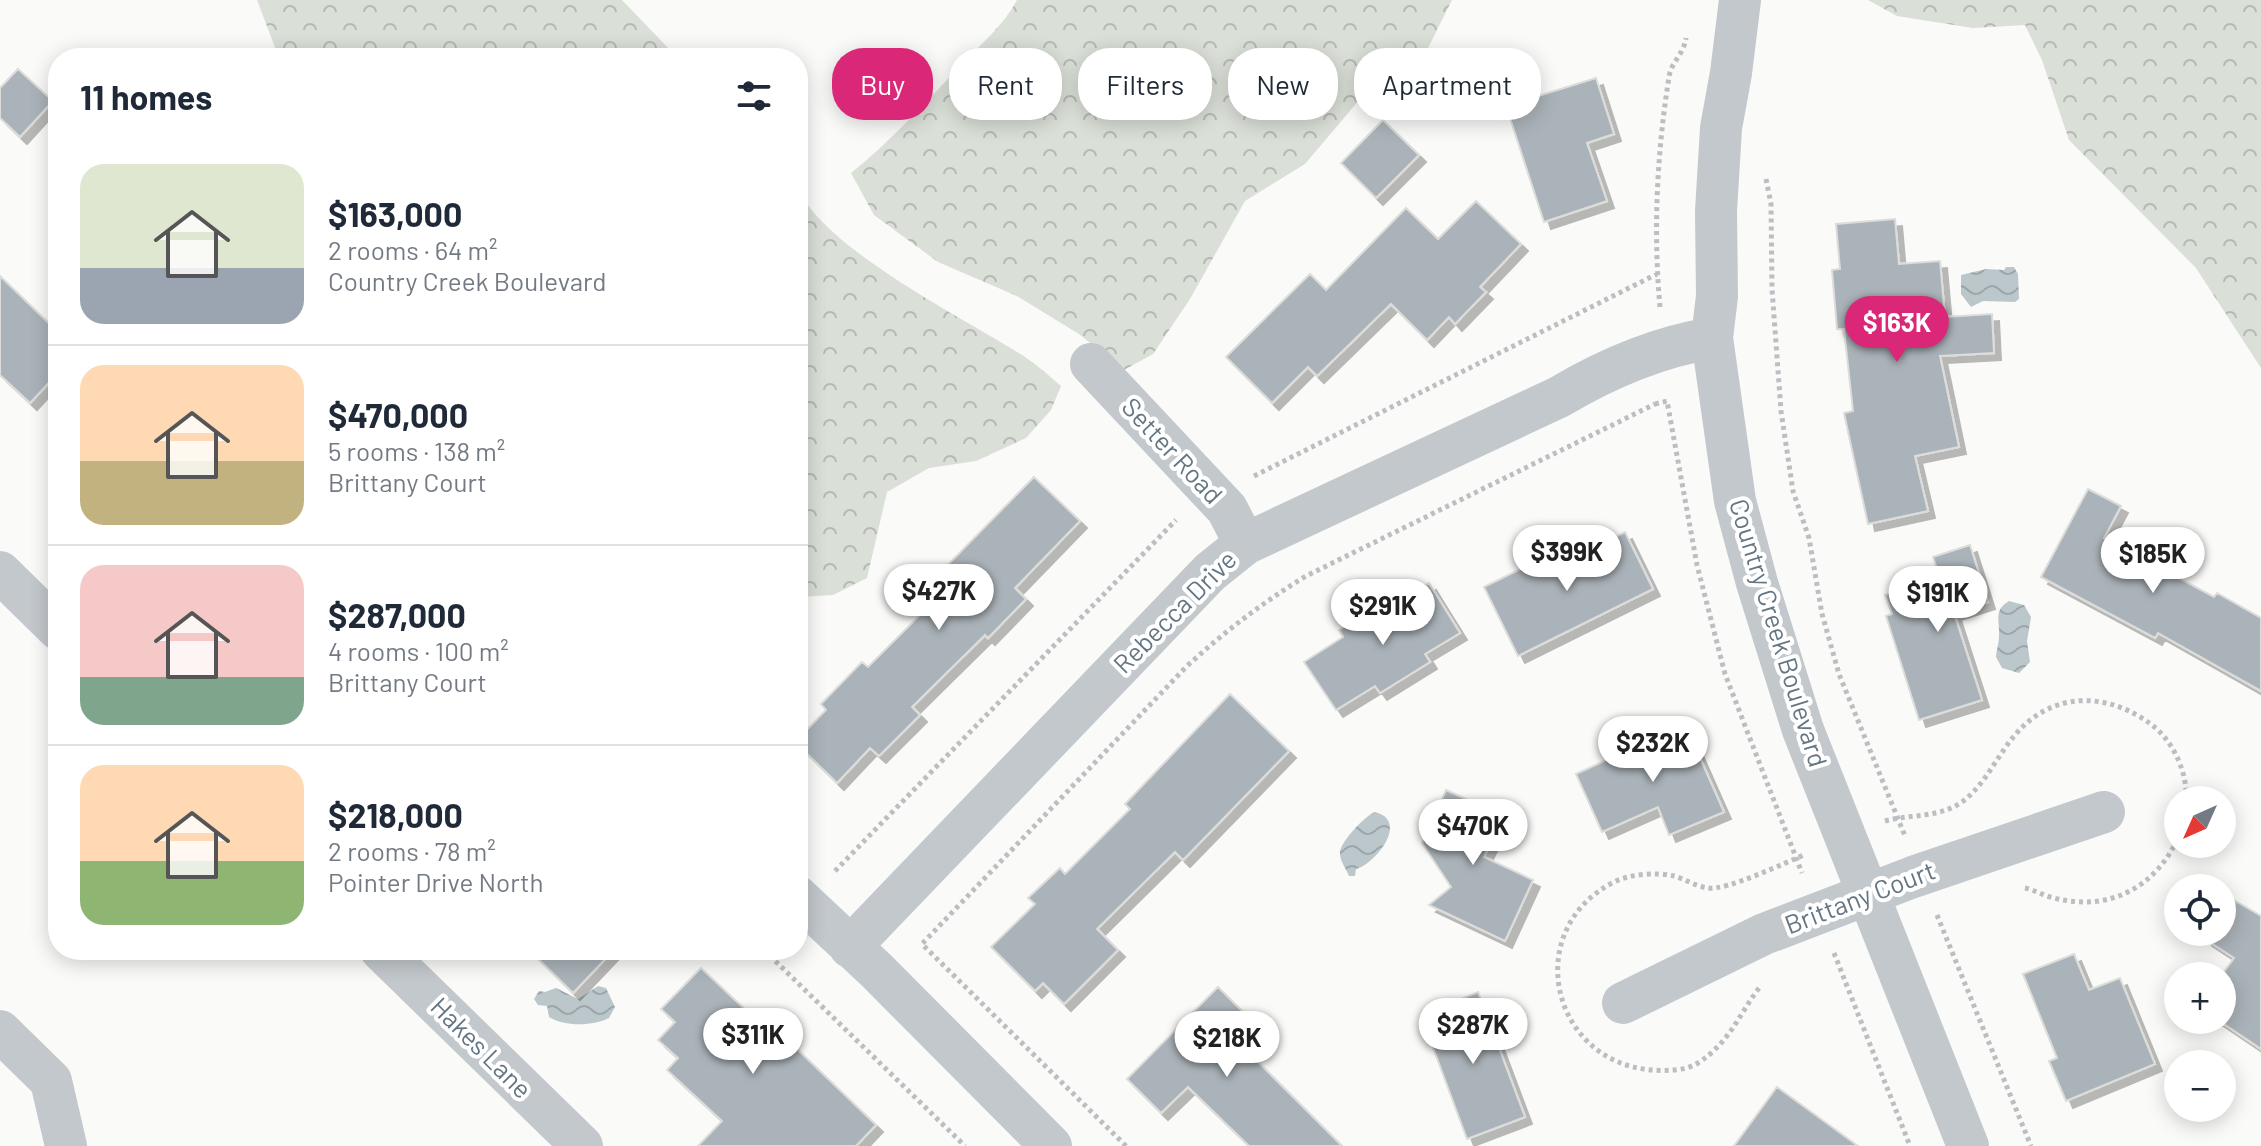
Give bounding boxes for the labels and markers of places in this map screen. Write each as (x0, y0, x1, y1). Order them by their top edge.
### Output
pin: $163K (1841, 296, 1953, 364)
pin: $399K (1511, 525, 1623, 593)
pin: $185K (2097, 527, 2209, 595)
pin: $427K (883, 564, 995, 632)
pin: $191K (1882, 566, 1994, 634)
pin: $291K (1327, 579, 1439, 647)
pin: $232K (1597, 716, 1709, 784)
pin: $470K (1417, 799, 1529, 867)
pin: $287K (1417, 998, 1529, 1066)
pin: $311K (697, 1008, 809, 1076)
pin: $218K (1171, 1011, 1283, 1079)

